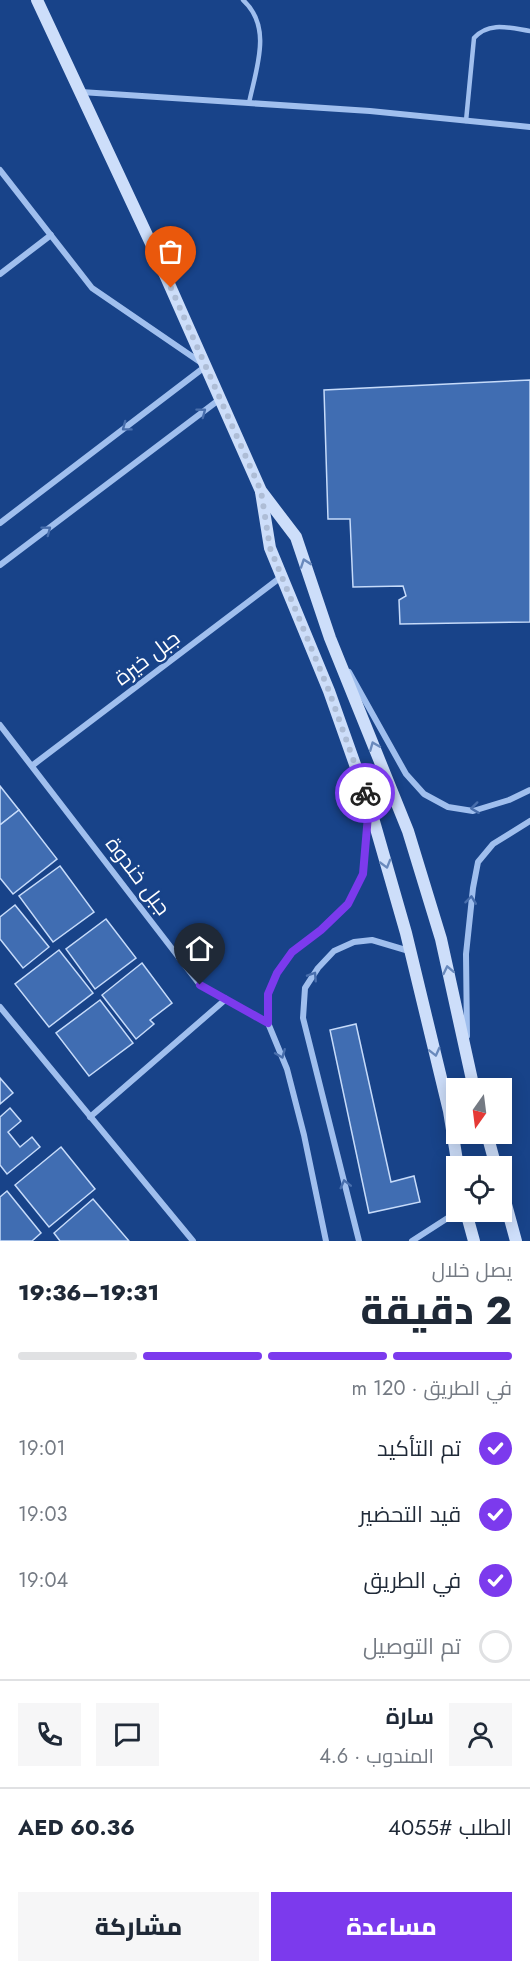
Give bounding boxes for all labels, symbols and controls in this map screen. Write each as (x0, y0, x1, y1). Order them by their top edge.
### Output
pin (145, 226, 196, 288)
icon: bag (154, 235, 187, 268)
one-way arrow (196, 409, 207, 420)
one-way arrow (121, 419, 132, 430)
one-way arrow (40, 526, 51, 537)
one-way arrow (300, 558, 312, 569)
street label: جبل خيرة (108, 623, 186, 693)
one-way arrow (369, 741, 381, 752)
courier (335, 763, 395, 823)
icon: bike (349, 777, 382, 810)
one-way arrow (471, 802, 480, 814)
street label: جبل خندوة (98, 830, 178, 922)
one-way arrow (379, 858, 391, 868)
one-way arrow (465, 896, 477, 905)
pin (174, 923, 225, 985)
icon: home (183, 932, 216, 965)
one-way arrow (442, 966, 455, 976)
one-way arrow (305, 972, 317, 982)
one-way arrow (427, 1047, 440, 1057)
one-way arrow (274, 1048, 286, 1059)
north arrow (446, 1078, 512, 1144)
map controls (446, 1078, 512, 1222)
button: locate (446, 1156, 512, 1222)
one-way arrow (340, 1179, 353, 1189)
text: يصل خلال (432, 1256, 512, 1285)
text: 19:31–19:36 (18, 1276, 159, 1308)
text: 2 دقيقة (360, 1282, 512, 1339)
text: في الطريق · 120 m (351, 1374, 512, 1403)
text: تم التأكيد (377, 1432, 461, 1464)
icon: check (479, 1432, 512, 1465)
text: 19:01 (18, 1434, 66, 1463)
text: قيد التحضير (359, 1498, 461, 1530)
icon: check (479, 1498, 512, 1531)
text: 19:03 (18, 1500, 67, 1529)
text: في الطريق (364, 1564, 461, 1596)
icon: check (479, 1564, 512, 1597)
text: 19:04 (18, 1566, 68, 1595)
text: تم التوصيل (363, 1630, 461, 1662)
text: سارة (386, 1700, 434, 1732)
button: phone (18, 1703, 81, 1766)
button: chat (96, 1703, 159, 1766)
button: person (449, 1703, 512, 1766)
text: المندوب · 4.6 (319, 1742, 434, 1771)
text: AED 60.36 (18, 1811, 135, 1843)
text: الطلب #4055 (388, 1811, 512, 1843)
button: مشاركة (18, 1892, 259, 1961)
button: مساعدة (271, 1892, 512, 1961)

